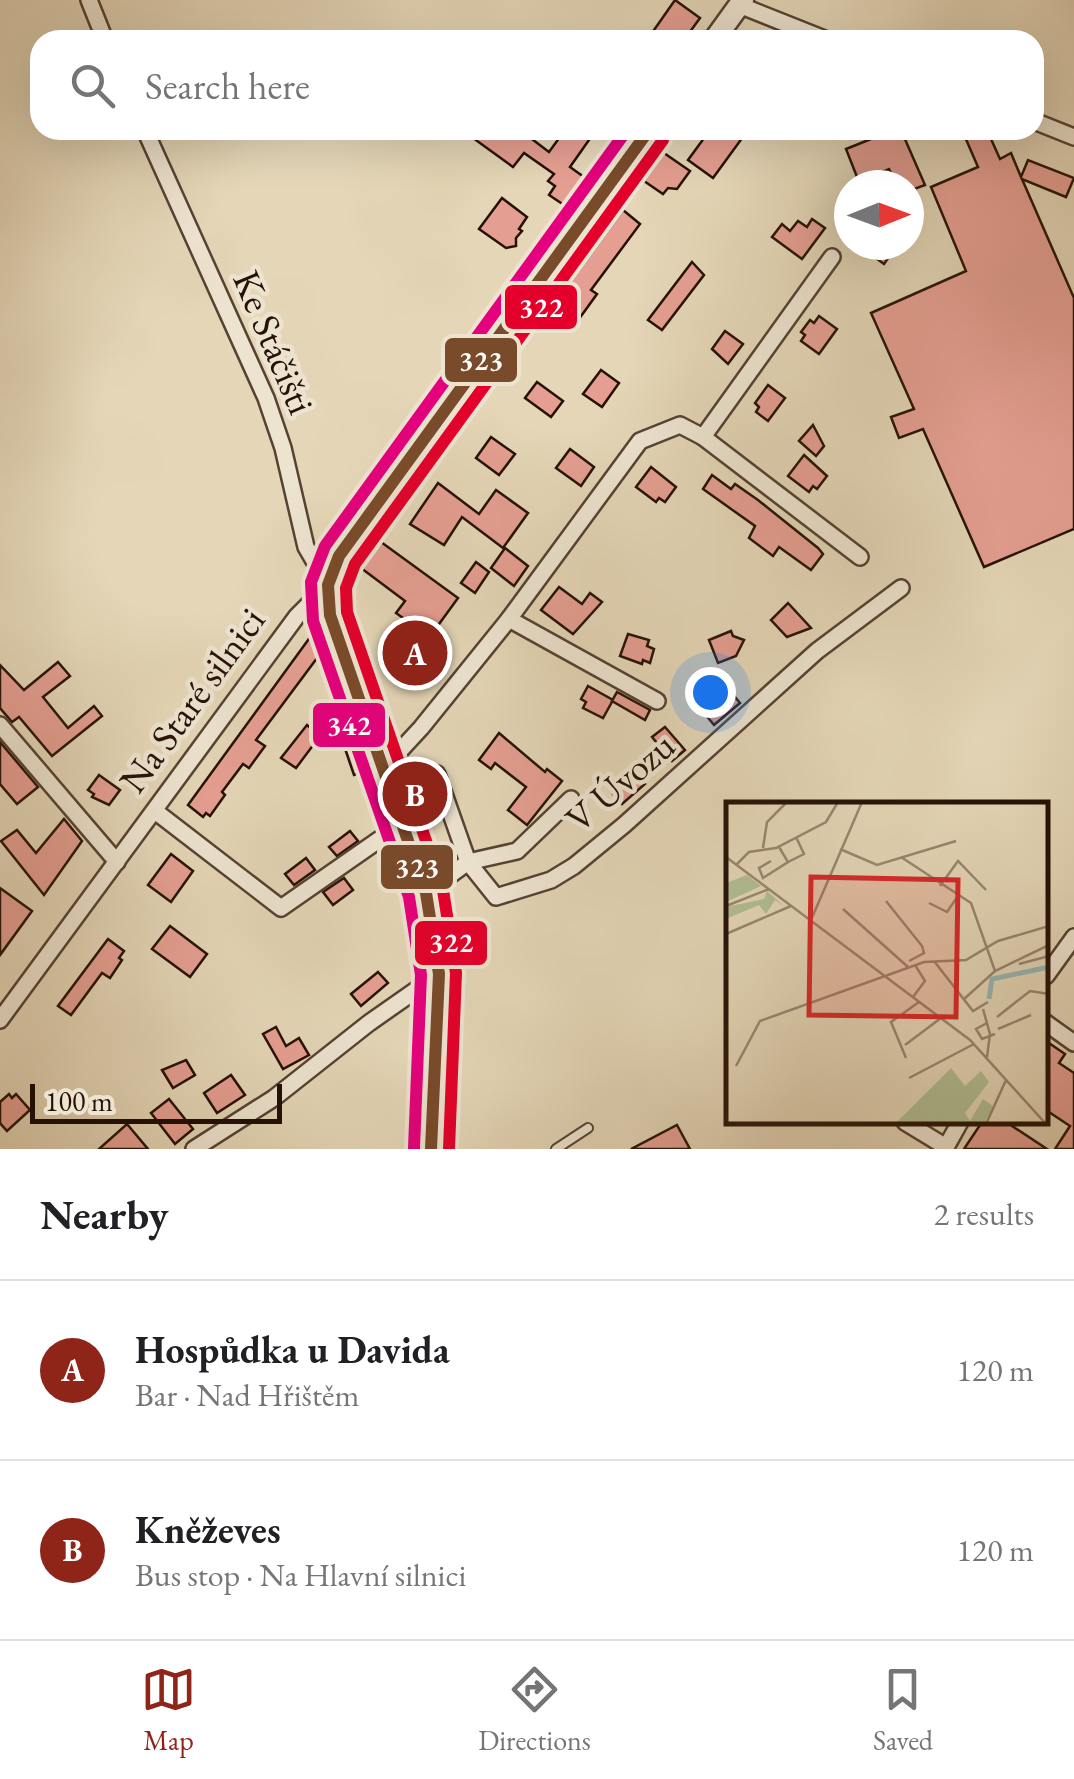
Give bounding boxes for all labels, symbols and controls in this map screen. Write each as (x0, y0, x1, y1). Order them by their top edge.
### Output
search box (30, 30, 1044, 140)
icon: search (65, 58, 120, 113)
text: Search here (145, 61, 310, 110)
north arrow (834, 170, 924, 260)
street label: Ke Stáčišti (222, 263, 327, 421)
line badge: 322 (503, 283, 579, 331)
text: 322 (519, 289, 563, 325)
line badge: 323 (443, 336, 519, 384)
text: 323 (459, 342, 503, 378)
street label: Na Staré silnici (108, 597, 275, 802)
pin: A (382, 616, 448, 690)
your location (685, 667, 736, 718)
line badge: 342 (311, 701, 387, 749)
text: 342 (327, 707, 371, 743)
street label: V Úvozu (555, 721, 685, 843)
pin: B (382, 756, 448, 832)
inset map (726, 802, 1049, 1124)
line badge: 323 (379, 843, 455, 891)
text: 323 (395, 849, 439, 885)
line badge: 322 (413, 919, 489, 967)
text: 322 (429, 924, 473, 960)
scale bar (30, 1079, 282, 1124)
text: 100 m (45, 1083, 113, 1119)
text: Nearby (40, 1187, 169, 1242)
text: 2 results (934, 1193, 1034, 1235)
text: Hospůdka u Davida (135, 1325, 450, 1374)
text: A (61, 1349, 84, 1391)
text: 120 m (957, 1349, 1034, 1391)
text: Bar · Nad Hřištěm (135, 1374, 359, 1416)
text: Kněževes (135, 1505, 281, 1554)
text: B (62, 1529, 83, 1571)
text: 120 m (957, 1529, 1034, 1571)
text: Bus stop · Na Hlavní silnici (135, 1554, 466, 1596)
tab: Map (141, 1662, 196, 1758)
tab: Directions (478, 1662, 591, 1758)
tab: Saved (873, 1662, 933, 1758)

